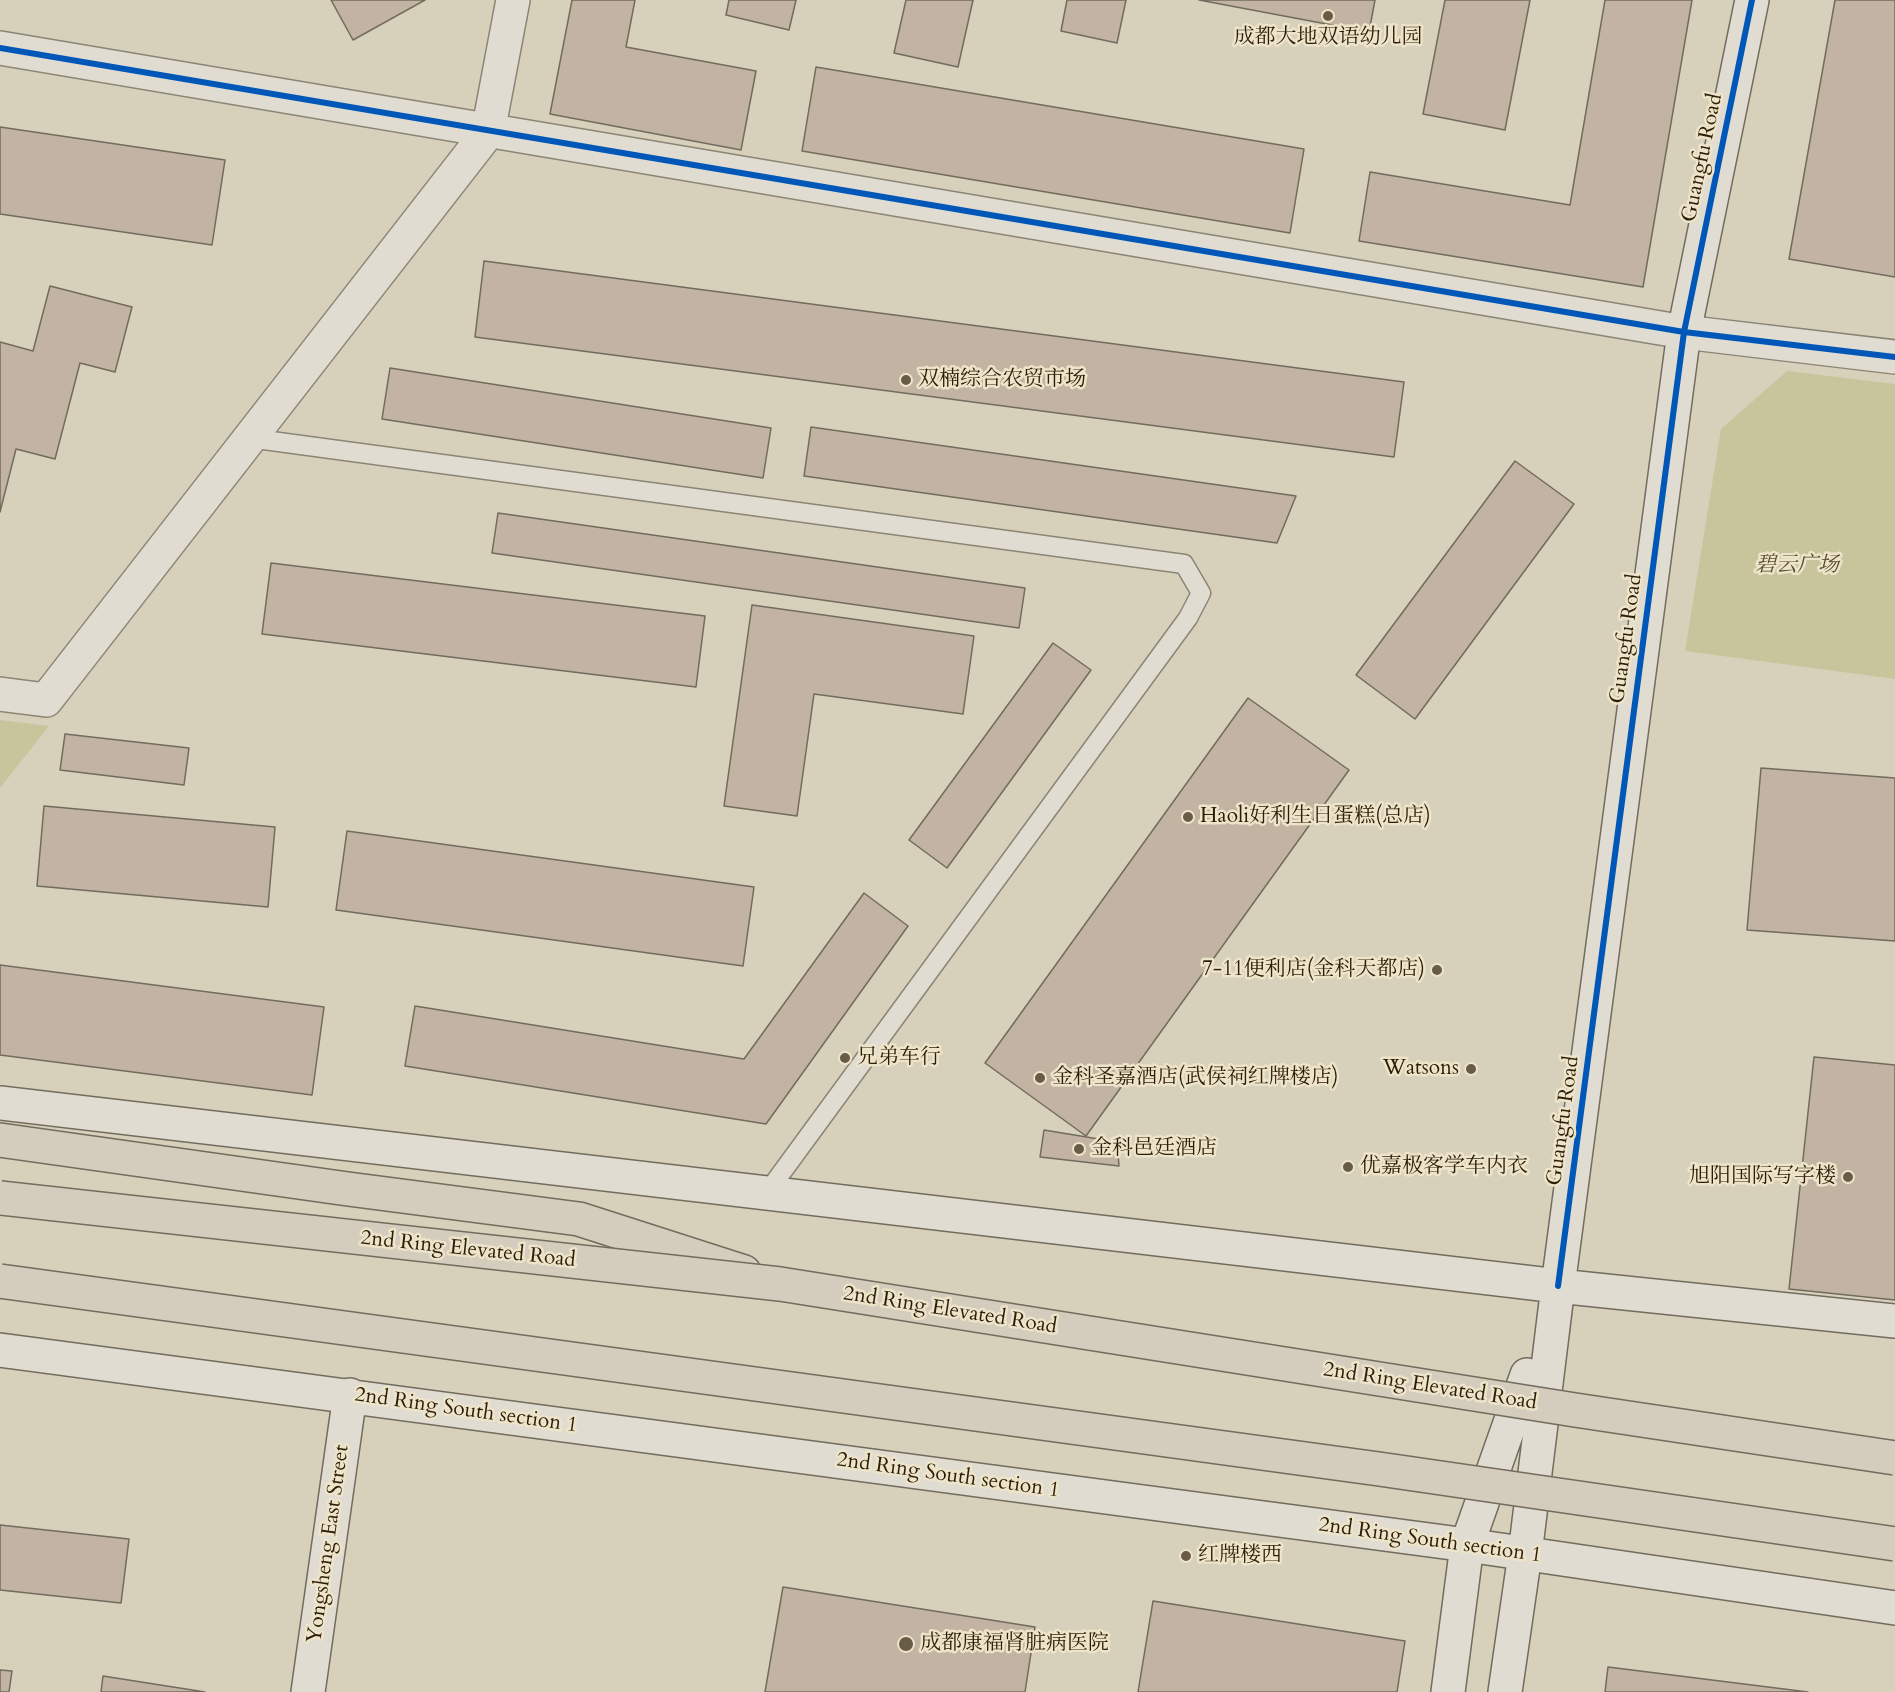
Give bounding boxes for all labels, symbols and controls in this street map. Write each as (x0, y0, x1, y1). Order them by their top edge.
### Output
marker: 成都大地双语幼儿园 (1321, 9, 1335, 23)
place label: 成都大地双语幼儿园 (1234, 25, 1422, 51)
street label: Guangfu Road (1677, 91, 1729, 225)
place label: 双楠综合农贸市场 (918, 367, 1086, 393)
marker: 双楠综合农贸市场 (899, 373, 913, 387)
park label: 碧云广场 (1755, 553, 1839, 579)
street label: Guangfu Road (1605, 573, 1649, 705)
place label: Haoli好利生日蛋糕(总店) (1200, 804, 1431, 830)
marker: Haoli好利生日蛋糕(总店) (1181, 810, 1195, 824)
place label: 7-11便利店(金科天都店) (1202, 957, 1425, 983)
marker: 7-11便利店(金科天都店) (1430, 963, 1444, 977)
place label: 兄弟车行 (857, 1045, 941, 1071)
marker: 兄弟车行 (838, 1051, 852, 1065)
street label: Guangfu Road (1542, 1055, 1586, 1187)
place label: Watsons (1383, 1056, 1459, 1082)
marker: Watsons (1464, 1062, 1478, 1076)
place label: 金科圣嘉酒店(武侯祠红牌楼店) (1052, 1065, 1338, 1091)
marker: 金科圣嘉酒店(武侯祠红牌楼店) (1033, 1071, 1047, 1085)
place label: 金科邑廷酒店 (1091, 1136, 1217, 1162)
marker: 金科邑廷酒店 (1072, 1142, 1086, 1156)
place label: 优嘉极客学车内衣 (1360, 1154, 1528, 1180)
marker: 优嘉极客学车内衣 (1341, 1160, 1355, 1174)
place label: 旭阳国际写字楼 (1689, 1164, 1836, 1190)
marker: 旭阳国际写字楼 (1841, 1170, 1855, 1184)
street label: 2nd Ring Elevated Road (359, 1226, 577, 1274)
street label: 2nd Ring Elevated Road (841, 1282, 1059, 1340)
street label: 2nd Ring Elevated Road (1321, 1358, 1539, 1416)
street label: 2nd Ring South section 1 (353, 1383, 579, 1439)
street label: Yongsheng East Street (303, 1443, 355, 1645)
street label: 2nd Ring South section 1 (835, 1448, 1061, 1504)
street label: 2nd Ring South section 1 (1317, 1513, 1543, 1569)
place label: 红牌楼西 (1198, 1543, 1282, 1569)
marker: 红牌楼西 (1179, 1549, 1193, 1563)
place label: 成都康福肾脏病医院 (920, 1631, 1109, 1657)
marker: 成都康福肾脏病医院 (897, 1635, 915, 1653)

